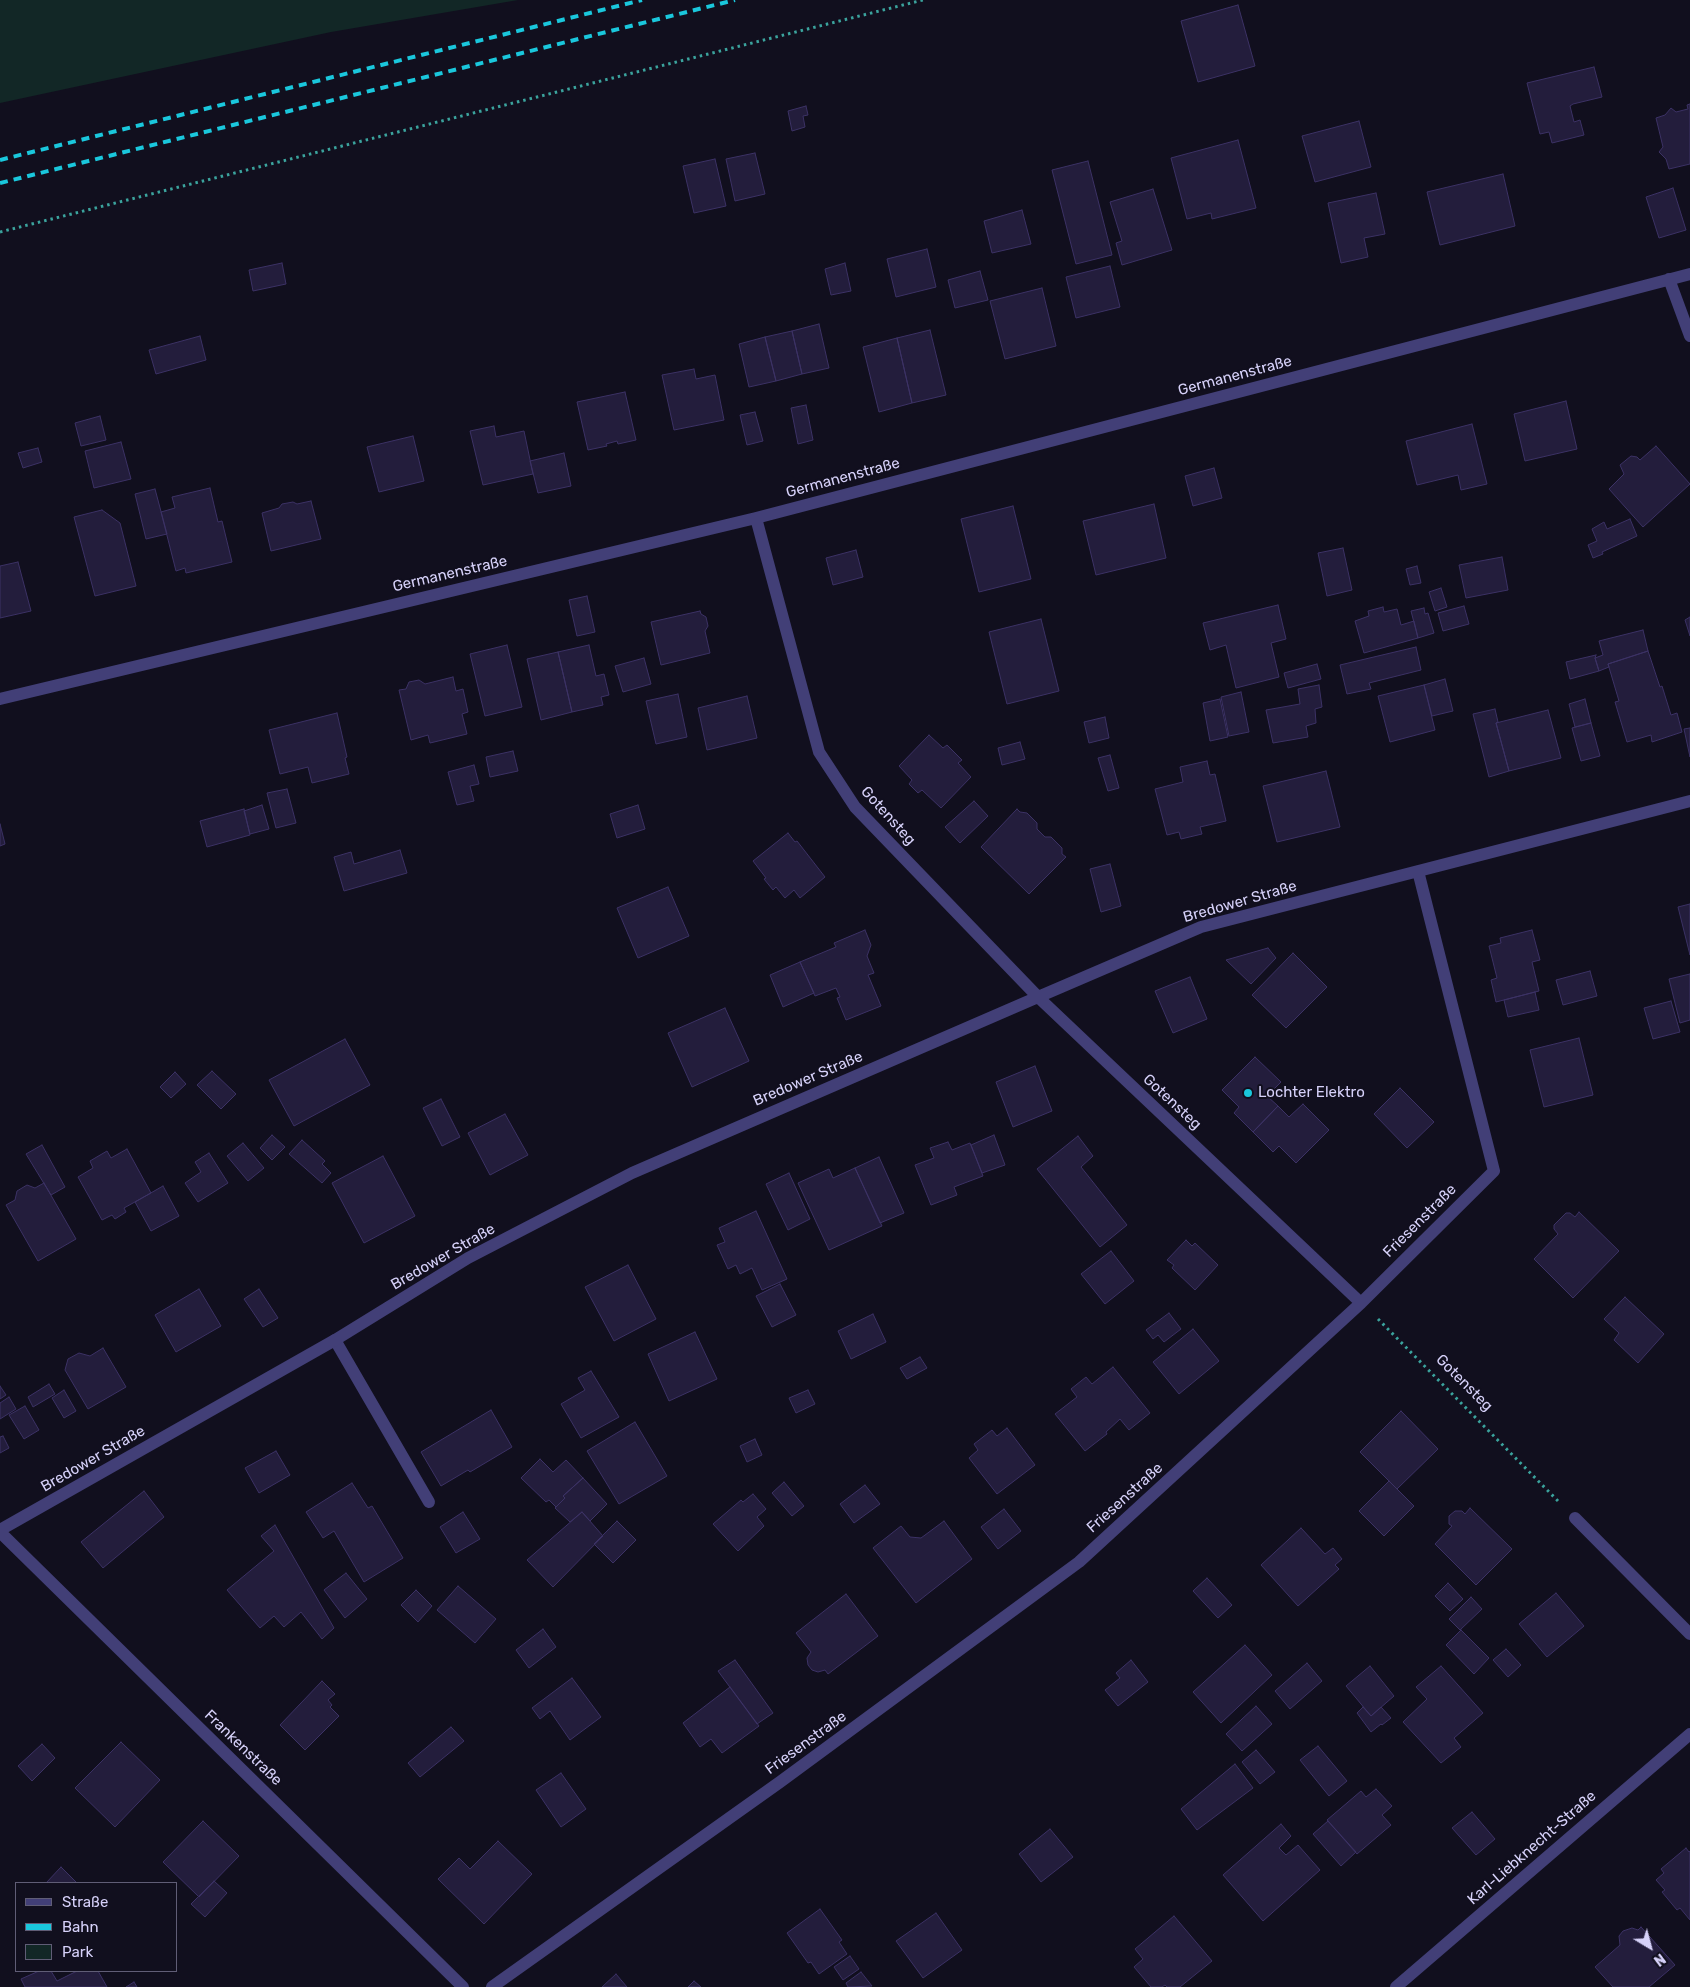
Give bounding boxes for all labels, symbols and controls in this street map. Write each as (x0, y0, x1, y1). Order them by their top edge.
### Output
street label: Germanenstraße (1176, 352, 1294, 400)
street label: Germanenstraße (784, 454, 902, 502)
street label: Germanenstraße (391, 552, 509, 596)
street label: Gotensteg (857, 783, 919, 849)
street label: Bredower Straße (1181, 877, 1299, 927)
street label: Bredower Straße (751, 1048, 865, 1110)
street label: Gotensteg (1139, 1071, 1205, 1133)
place label: Lochter Elektro (1258, 1084, 1365, 1102)
marker: Lochter Elektro (1242, 1087, 1254, 1099)
street label: Friesenstraße (1380, 1181, 1460, 1261)
street label: Bredower Straße (388, 1220, 498, 1294)
street label: Gotensteg (1432, 1351, 1496, 1415)
street label: Bredower Straße (38, 1422, 148, 1496)
street label: Friesenstraße (1083, 1459, 1167, 1537)
street label: Frankenstraße (200, 1706, 286, 1790)
street label: Friesenstraße (762, 1708, 850, 1778)
street label: Karl-Liebknecht-Straße (1464, 1787, 1600, 1909)
legend (15, 1882, 178, 1972)
text: Straße (62, 1893, 108, 1911)
text: Bahn (62, 1918, 99, 1936)
north arrow (1625, 1922, 1675, 1972)
text: Park (62, 1943, 93, 1961)
text: N (1650, 1950, 1668, 1969)

